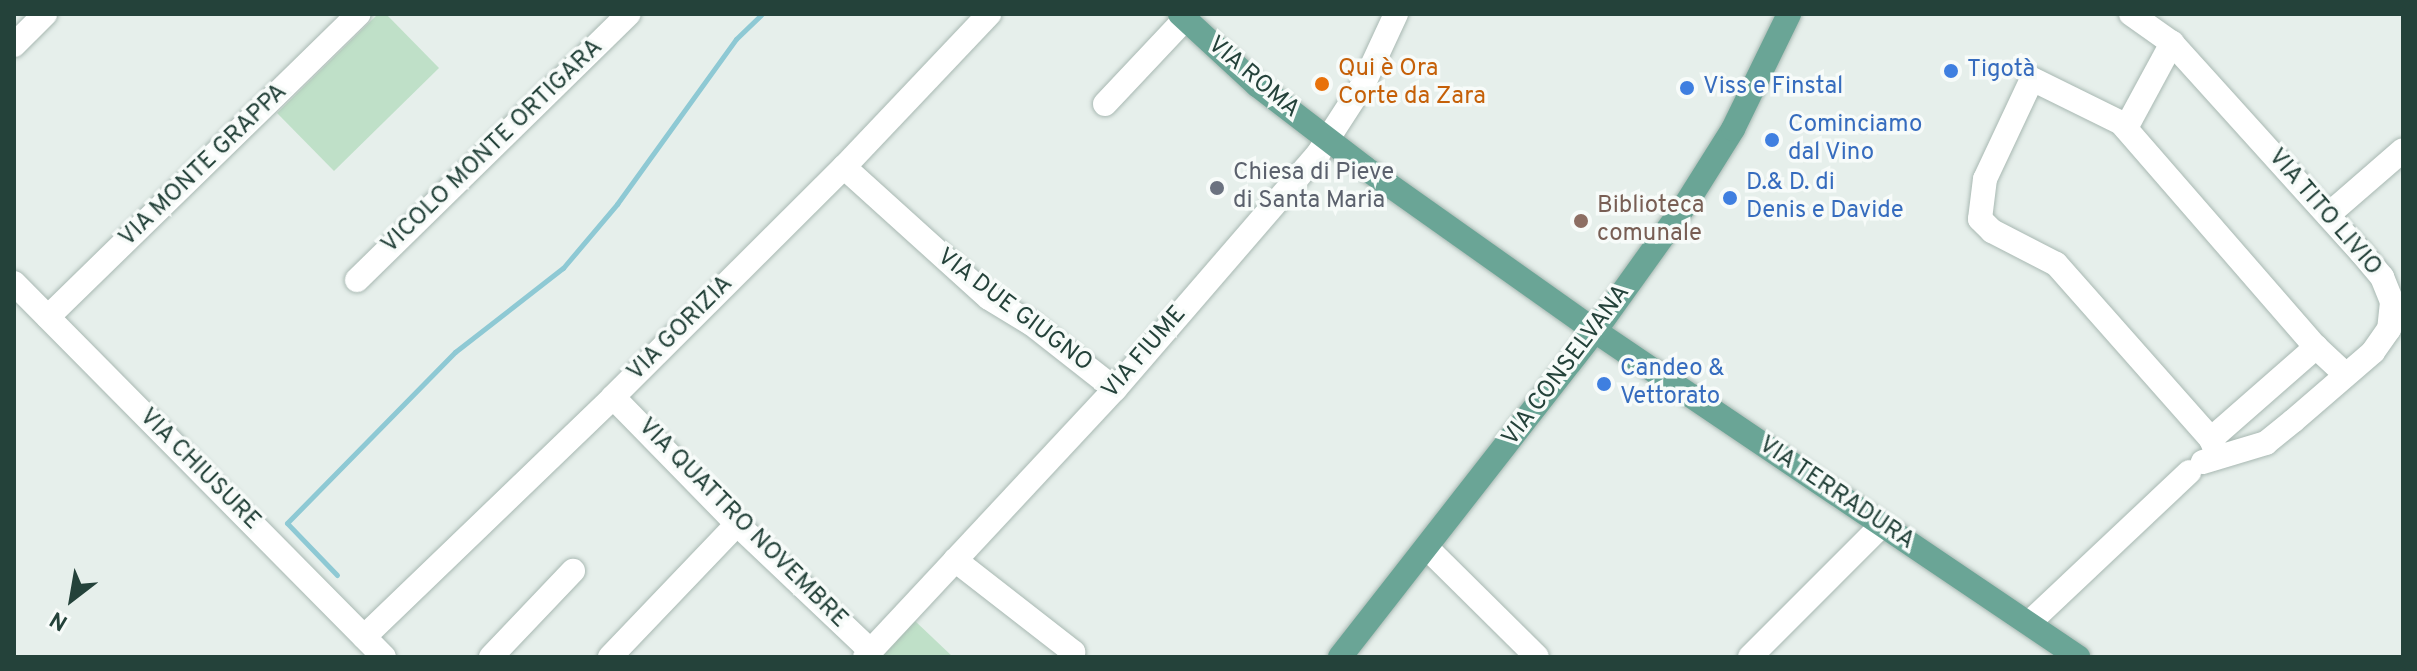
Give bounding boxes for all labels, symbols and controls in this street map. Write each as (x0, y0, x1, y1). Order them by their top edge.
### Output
street label: VIA ROMA (1201, 31, 1305, 125)
street label: VICOLO MONTE ORTIGARA (377, 34, 609, 260)
place label: Qui è Ora Corte da Zara (1338, 56, 1486, 112)
place label: Tigotà (1967, 57, 2035, 85)
marker: Tigotà (1942, 62, 1960, 80)
place label: Viss e Finstal (1703, 74, 1843, 102)
marker: Qui è Ora Corte da Zara (1313, 75, 1331, 93)
street label: VIA MONTE GRAPPA (114, 78, 294, 254)
marker: Viss e Finstal (1678, 79, 1696, 97)
place label: Cominciamo dal Vino (1788, 112, 1922, 168)
marker: Cominciamo dal Vino (1763, 131, 1781, 149)
street label: VIA TITO LIVIO (2260, 143, 2388, 283)
place label: Chiesa di Pieve di Santa Maria (1233, 160, 1394, 216)
place label: D.& D. di Denis e Davide (1746, 170, 1904, 226)
marker: Chiesa di Pieve di Santa Maria (1208, 179, 1226, 197)
marker: D.& D. di Denis e Davide (1721, 189, 1739, 207)
place label: Biblioteca comunale (1597, 193, 1704, 249)
marker: Biblioteca comunale (1572, 212, 1590, 230)
street label: VIA DUE GIUGNO (930, 243, 1098, 379)
street label: VIA GORIZIA (622, 270, 740, 388)
street label: VIA CONSELVANA (1497, 279, 1637, 453)
street label: VIA FIUME (1097, 300, 1193, 406)
place label: Candeo & Vettorato (1620, 356, 1724, 412)
marker: Candeo & Vettorato (1595, 375, 1613, 393)
street label: VIA CHIUSURE (132, 403, 266, 537)
street label: VIA QUATTRO NOVEMBRE (631, 413, 853, 635)
street label: VIA TERRADURA (1752, 431, 1920, 557)
north arrow (32, 559, 112, 639)
text: N (46, 604, 73, 636)

